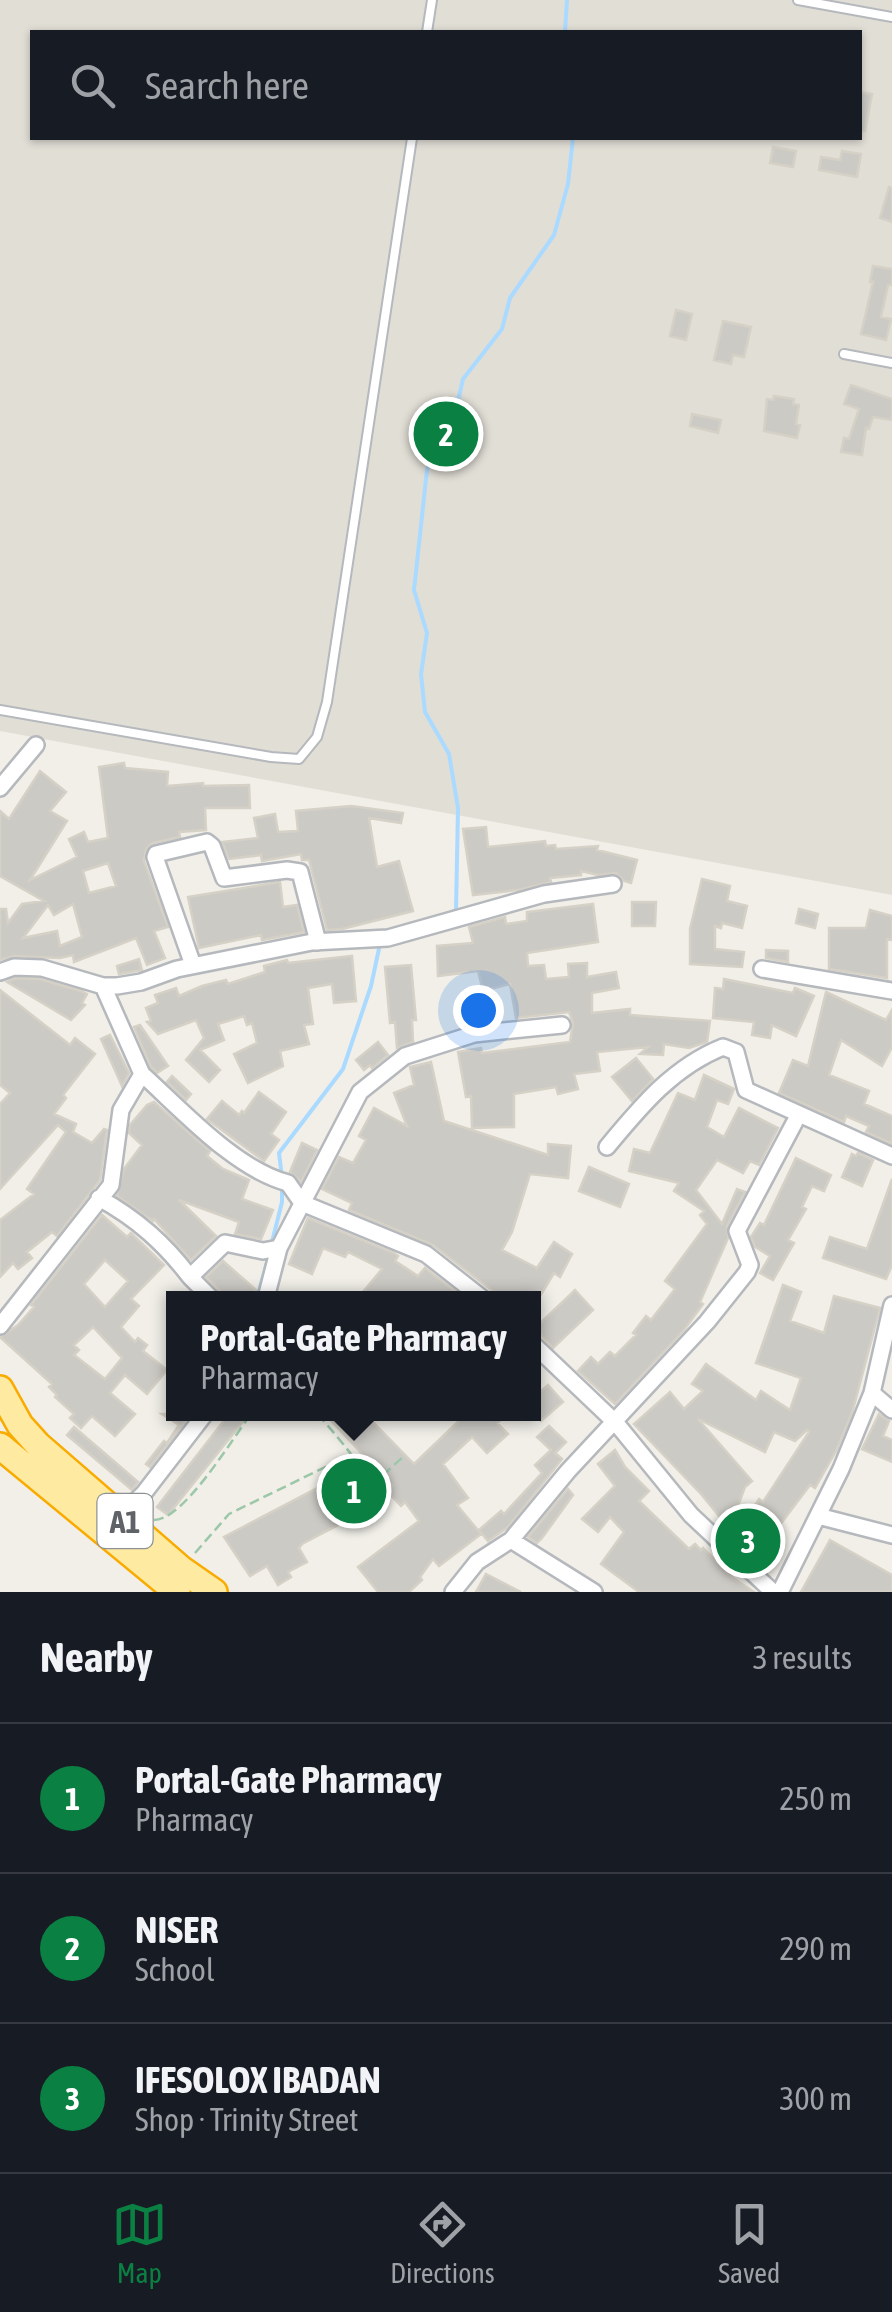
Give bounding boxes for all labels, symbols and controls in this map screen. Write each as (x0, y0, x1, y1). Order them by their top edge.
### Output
search box (30, 30, 862, 140)
icon: search (65, 58, 120, 113)
text: Search here (145, 64, 309, 107)
pin: 2 (414, 396, 478, 472)
your location (453, 985, 504, 1036)
popup (166, 1291, 541, 1421)
text: Portal-Gate Pharmacy (200, 1316, 507, 1359)
text: Pharmacy (200, 1359, 319, 1396)
pin: 1 (322, 1454, 386, 1528)
road number: A1 (98, 1494, 152, 1548)
pin: 3 (716, 1504, 780, 1578)
text: Nearby (40, 1633, 153, 1681)
text: 3 results (753, 1639, 852, 1676)
text: Portal-Gate Pharmacy (135, 1758, 442, 1801)
text: 1 (65, 1780, 80, 1817)
text: 250 m (779, 1780, 852, 1817)
text: Pharmacy (135, 1801, 253, 1838)
text: NISER (135, 1908, 218, 1951)
text: 2 (65, 1930, 80, 1967)
text: 290 m (779, 1930, 852, 1967)
text: School (135, 1951, 214, 1988)
text: IFESOLOX IBADAN (135, 2058, 381, 2101)
text: 3 (65, 2080, 80, 2117)
text: 300 m (779, 2080, 852, 2117)
text: Shop · Trinity Street (135, 2101, 359, 2138)
tab: Map (112, 2197, 167, 2289)
tab: Directions (390, 2197, 495, 2289)
tab: Saved (718, 2197, 780, 2289)

